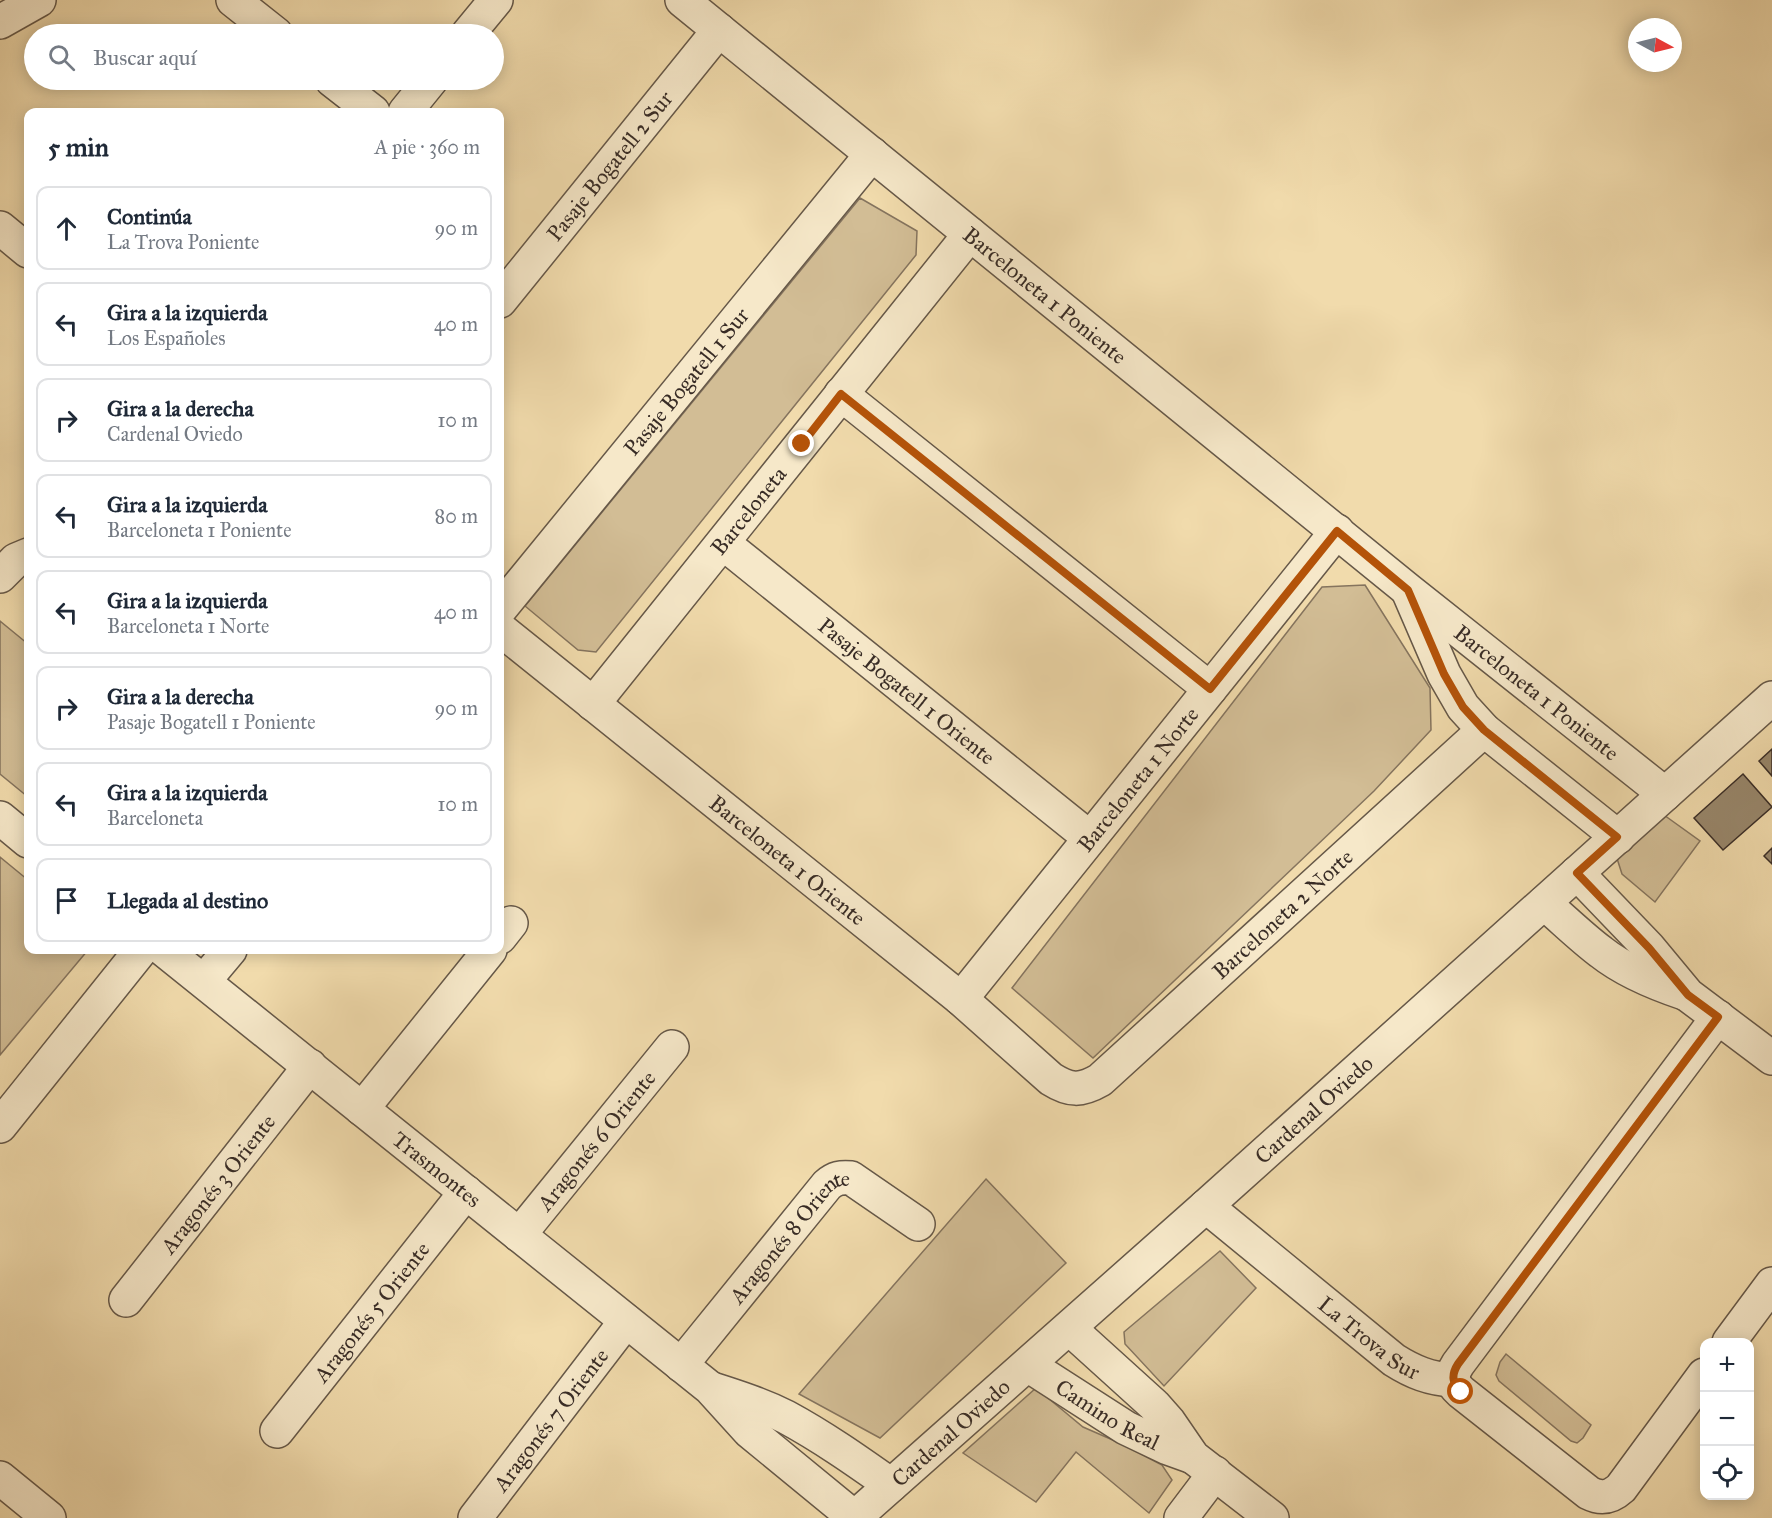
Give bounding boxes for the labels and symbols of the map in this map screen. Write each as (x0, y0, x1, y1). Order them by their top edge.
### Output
north arrow (1628, 18, 1682, 72)
street label: Pasaje Bogatell 2 Sur (541, 85, 679, 247)
street label: Barceloneta 1 Poniente (958, 221, 1132, 370)
street label: Pasaje Bogatell 1 Sur (618, 302, 755, 461)
route end (788, 430, 814, 456)
street label: Barceloneta (705, 461, 793, 561)
street label: Pasaje Bogatell 1 Oriente (813, 612, 1001, 771)
street label: Barceloneta 1 Poniente (1449, 619, 1624, 766)
street label: Barceloneta 1 Norte (1072, 701, 1204, 858)
street label: Barceloneta 1 Oriente (704, 789, 871, 931)
street label: Barceloneta 2 Norte (1207, 843, 1359, 985)
street label: Cardenal Oviedo (1249, 1050, 1379, 1170)
street label: Aragonés 6 Oriente (531, 1065, 661, 1217)
street label: Aragonés 3 Oriente (154, 1109, 281, 1260)
street label: Trasmontes (387, 1126, 487, 1213)
street label: Aragonés 8 Oriente (723, 1165, 850, 1310)
street label: Aragonés 5 Oriente (307, 1236, 436, 1389)
street label: La Trova Sur (1313, 1291, 1424, 1386)
street label: Aragonés 7 Oriente (487, 1343, 614, 1498)
street label: Cardenal Oviedo (886, 1373, 1016, 1492)
street label: Camino Real (1050, 1373, 1164, 1456)
route start (1447, 1378, 1473, 1404)

